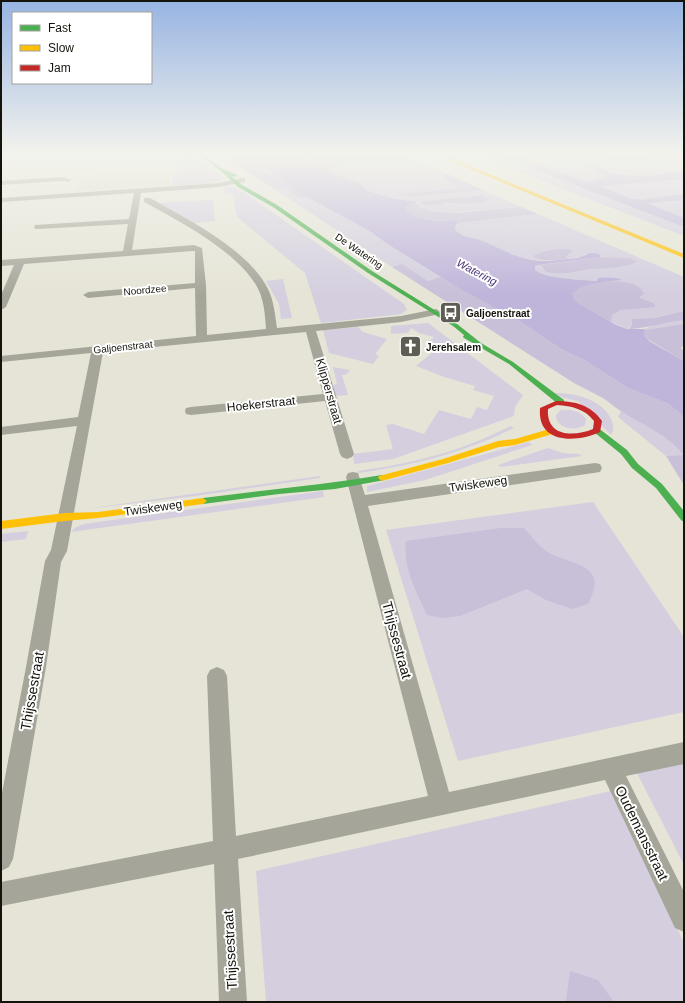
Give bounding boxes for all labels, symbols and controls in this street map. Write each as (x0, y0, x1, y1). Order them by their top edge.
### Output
legend (12, 12, 152, 84)
text: Fast (48, 21, 72, 35)
text: Slow (48, 41, 74, 55)
text: Jam (48, 61, 71, 75)
street label: De Watering (333, 231, 385, 271)
water label: Watering (455, 256, 500, 288)
street label: Noordzee (123, 283, 168, 297)
bus stop icon: Galjoenstraat (438, 300, 464, 326)
place label: Galjoenstraat (466, 308, 531, 319)
church icon: Jerehsalem (397, 334, 423, 360)
street label: Galjoenstraat (93, 338, 153, 356)
place label: Jerehsalem (426, 342, 481, 353)
street label: Klipperstraat (313, 357, 345, 426)
street label: Hoekerstraat (226, 393, 297, 415)
street label: Twiskeweg (448, 473, 508, 495)
street label: Twiskeweg (123, 497, 183, 519)
street label: Thijssestraat (379, 600, 415, 681)
street label: Thijssestraat (17, 650, 47, 731)
street label: Oudemansstraat (612, 783, 672, 883)
street label: Thijssestraat (220, 910, 240, 990)

